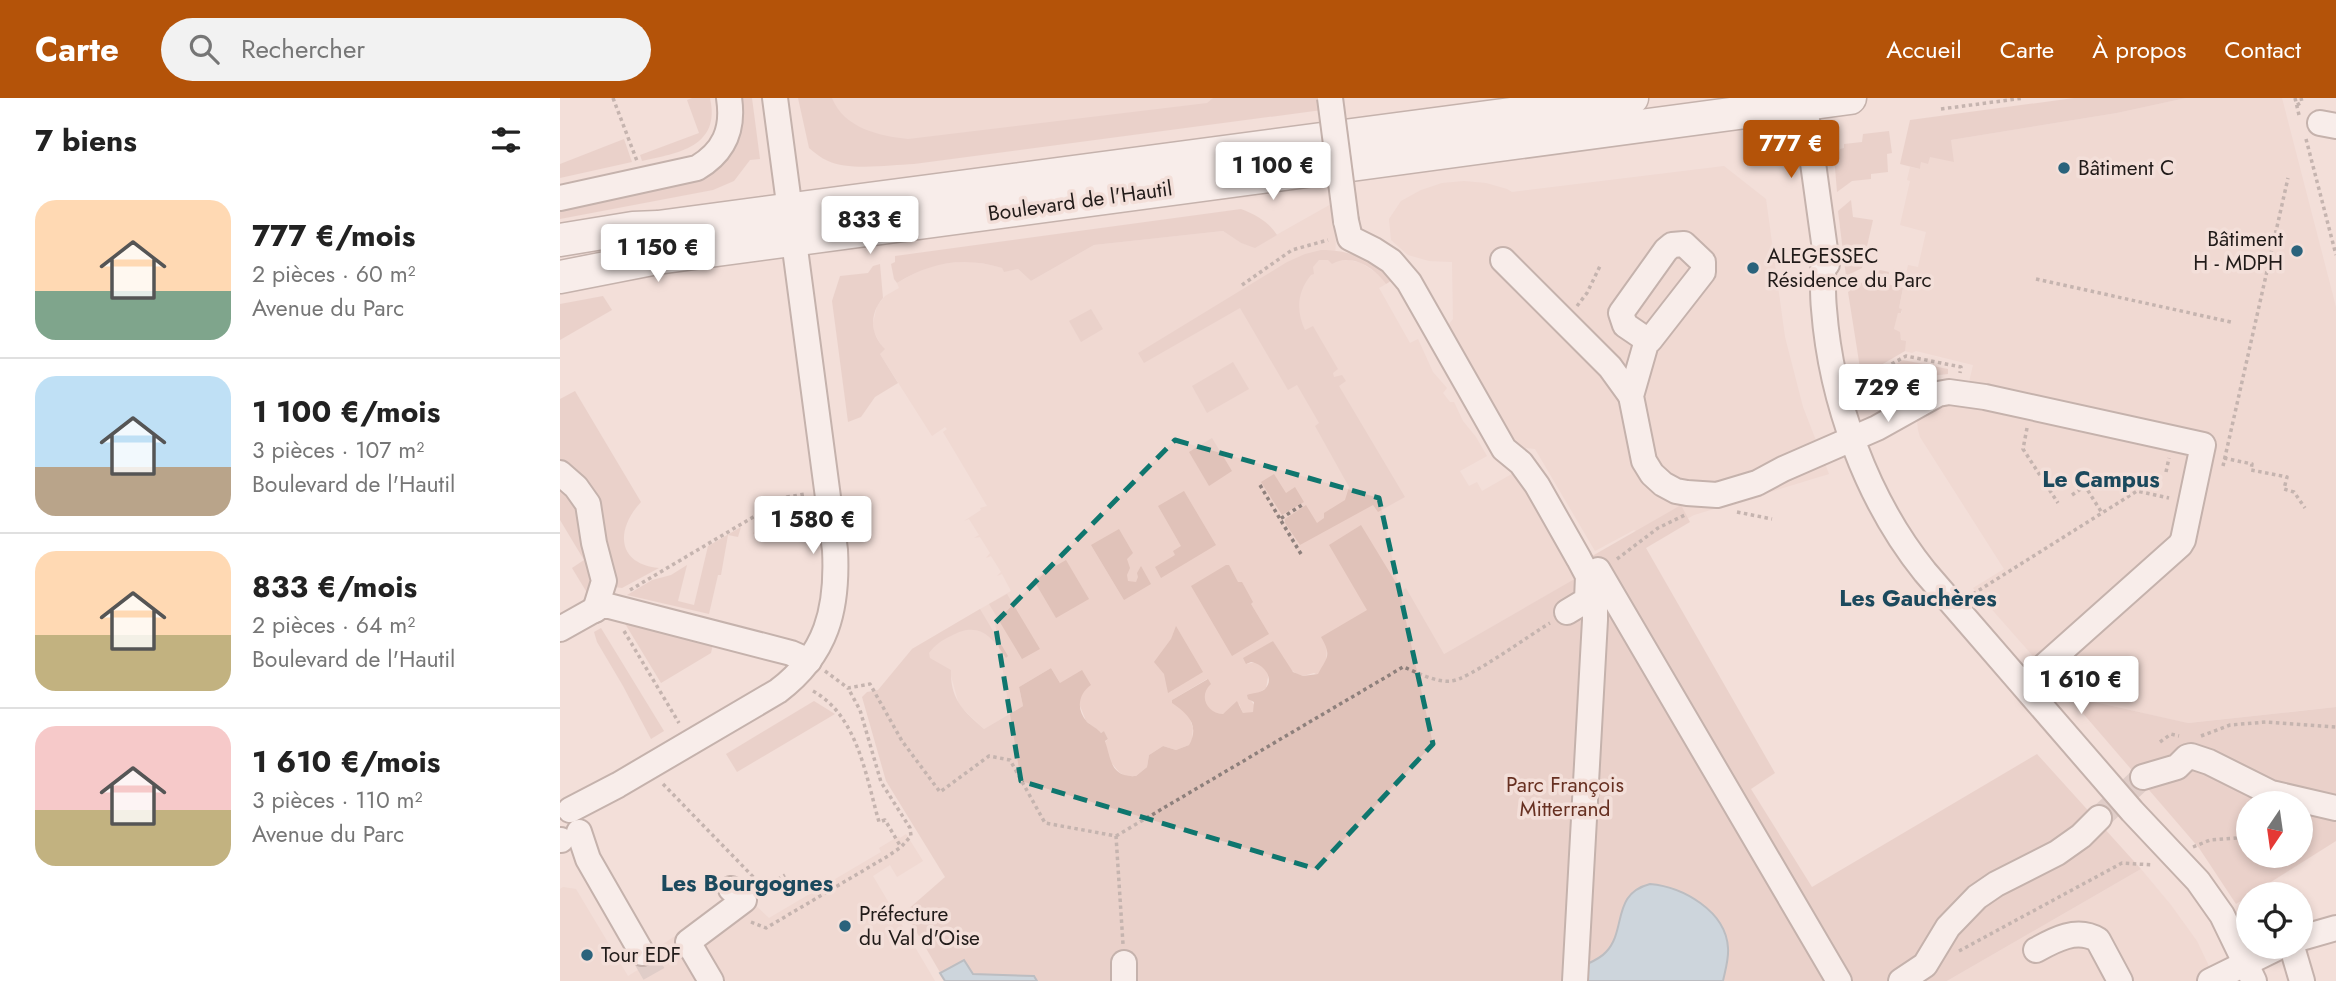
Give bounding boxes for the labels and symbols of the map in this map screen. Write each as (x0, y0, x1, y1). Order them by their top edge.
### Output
pin: 777 € (1742, 120, 1840, 180)
pin: 1 100 € (1208, 142, 1338, 202)
place label: Bâtiment C (2078, 153, 2174, 183)
marker: Bâtiment C (2056, 160, 2072, 176)
street label: Boulevard de l'Hautil (986, 173, 1174, 229)
pin: 833 € (821, 197, 919, 256)
place label: Bâtiment H - MDPH (2193, 224, 2283, 278)
pin: 1 150 € (593, 225, 723, 284)
place label: ALEGESSEC Résidence du Parc (1767, 241, 1932, 295)
marker: Bâtiment H - MDPH (2289, 243, 2305, 259)
marker: ALEGESSEC Résidence du Parc (1745, 260, 1761, 276)
pin: 729 € (1839, 364, 1937, 424)
district label: Le Campus (2042, 462, 2160, 496)
pin: 1 580 € (748, 496, 878, 556)
district label: Les Gauchères (1839, 581, 1997, 615)
pin: 1 610 € (2016, 656, 2146, 716)
park label: Parc François Mitterrand (1506, 770, 1624, 824)
north arrow (2236, 791, 2314, 868)
district label: Les Bourgognes (661, 866, 833, 900)
place label: Préfecture du Val d'Oise (859, 899, 980, 953)
marker: Préfecture du Val d'Oise (837, 918, 853, 934)
place label: Tour EDF (601, 940, 681, 970)
marker: Tour EDF (579, 947, 595, 963)

